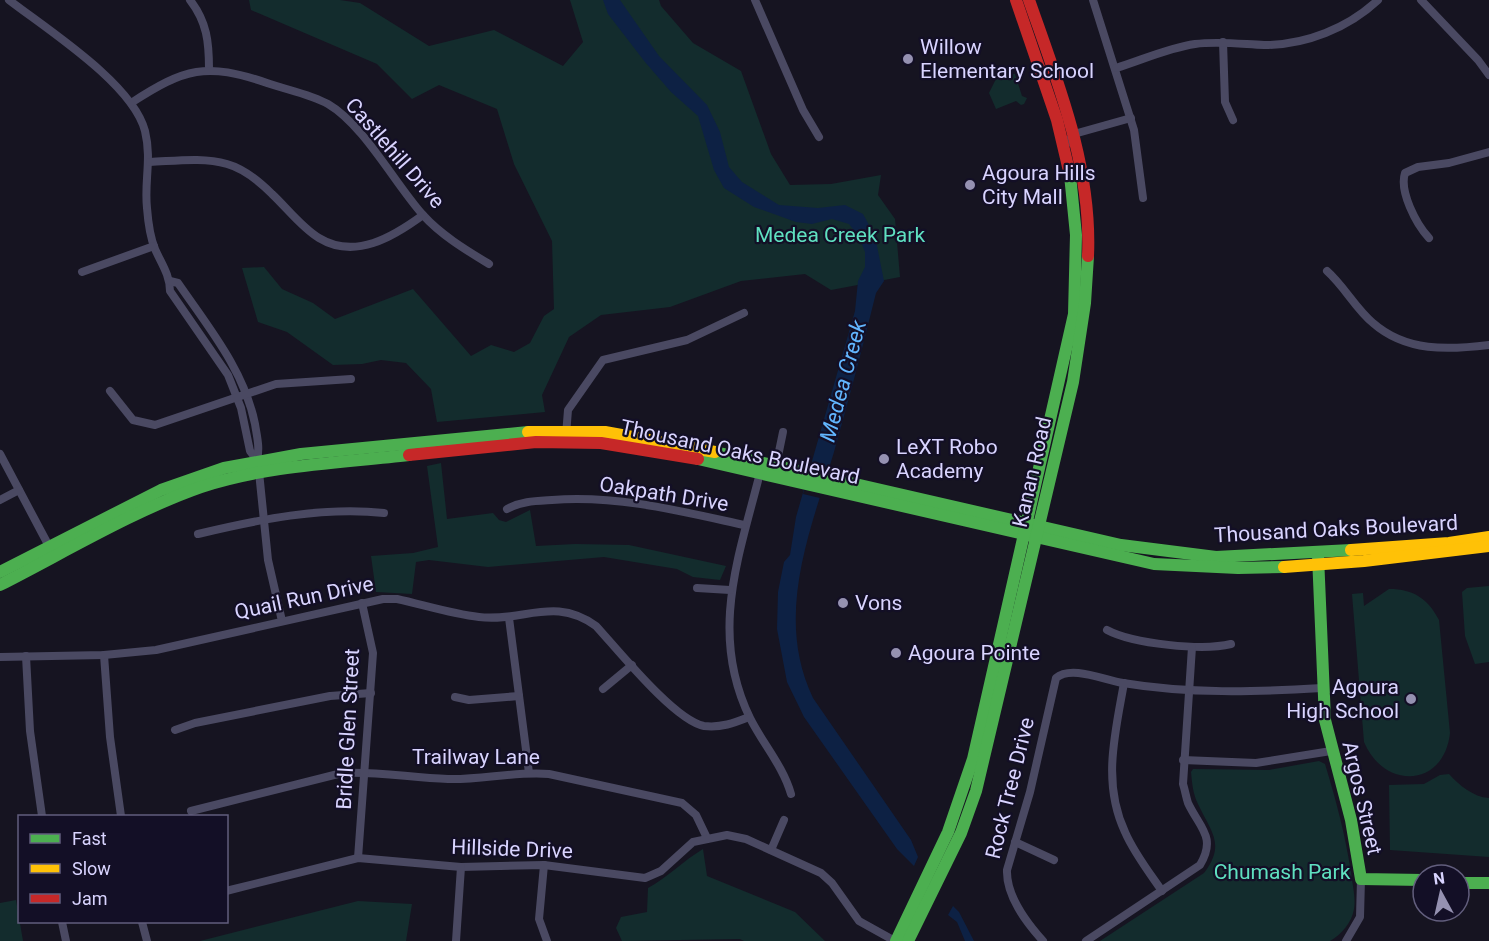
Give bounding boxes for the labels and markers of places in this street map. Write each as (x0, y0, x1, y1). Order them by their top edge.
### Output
place label: Willow Elementary School (920, 35, 1094, 83)
marker: Willow Elementary School (901, 52, 915, 66)
place label: Agoura Hills City Mall (982, 161, 1096, 209)
marker: Agoura Hills City Mall (963, 178, 977, 192)
place label: LeXT Robo Academy (896, 435, 998, 483)
marker: LeXT Robo Academy (877, 452, 891, 466)
place label: Vons (855, 591, 902, 615)
marker: Vons (836, 596, 850, 610)
place label: Agoura Pointe (908, 641, 1040, 665)
marker: Agoura Pointe (889, 646, 903, 660)
place label: Agoura High School (1286, 675, 1399, 723)
marker: Agoura High School (1404, 692, 1418, 706)

